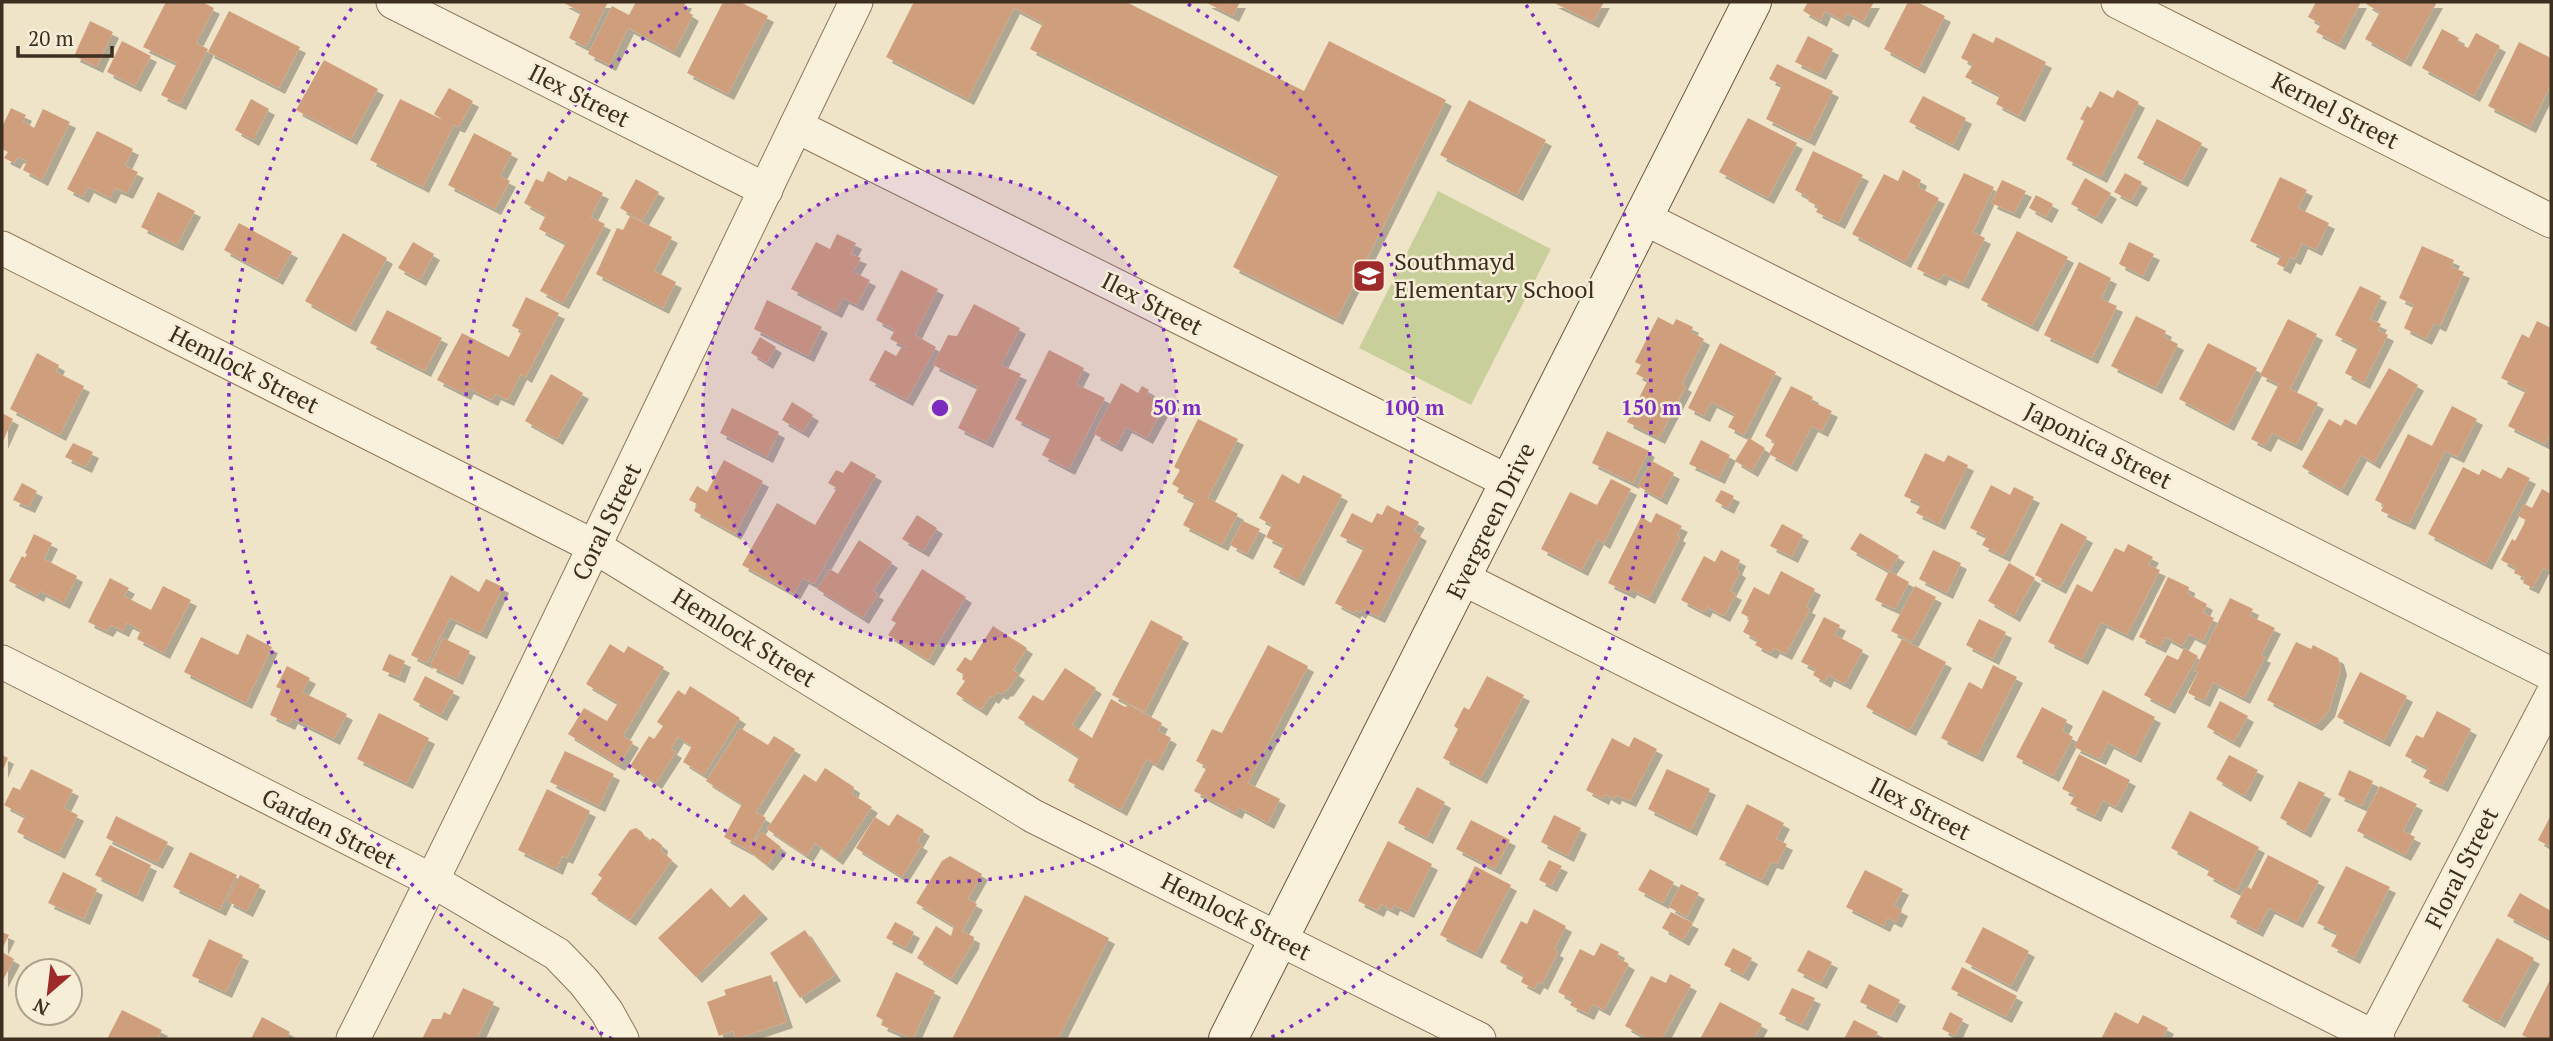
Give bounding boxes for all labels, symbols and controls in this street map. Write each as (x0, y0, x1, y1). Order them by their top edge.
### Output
scale bar (18, 14, 112, 58)
text: 20 m (28, 24, 74, 52)
street label: Ilex Street (523, 56, 636, 134)
street label: Kernel Street (2266, 64, 2405, 156)
place label: Southmayd Elementary School (1394, 245, 1595, 305)
school or university icon: Southmayd Elementary School (1350, 257, 1388, 295)
street label: Ilex Street (1096, 264, 1209, 342)
street label: Hemlock Street (164, 318, 325, 421)
text: 50 m (1153, 393, 1202, 421)
text: 100 m (1384, 393, 1445, 421)
text: 150 m (1621, 393, 1682, 421)
street label: Japonica Street (2019, 394, 2178, 496)
centre of rings (928, 396, 952, 420)
street label: Evergreen Drive (1438, 437, 1542, 604)
street label: Coral Street (564, 458, 648, 585)
street label: Hemlock Street (666, 580, 823, 694)
street label: Ilex Street (1864, 769, 1977, 847)
street label: Garden Street (257, 780, 402, 876)
street label: Floral Street (2417, 801, 2505, 934)
street label: Hemlock Street (1156, 865, 1317, 968)
north arrow (14, 957, 84, 1027)
text: N (28, 993, 53, 1022)

